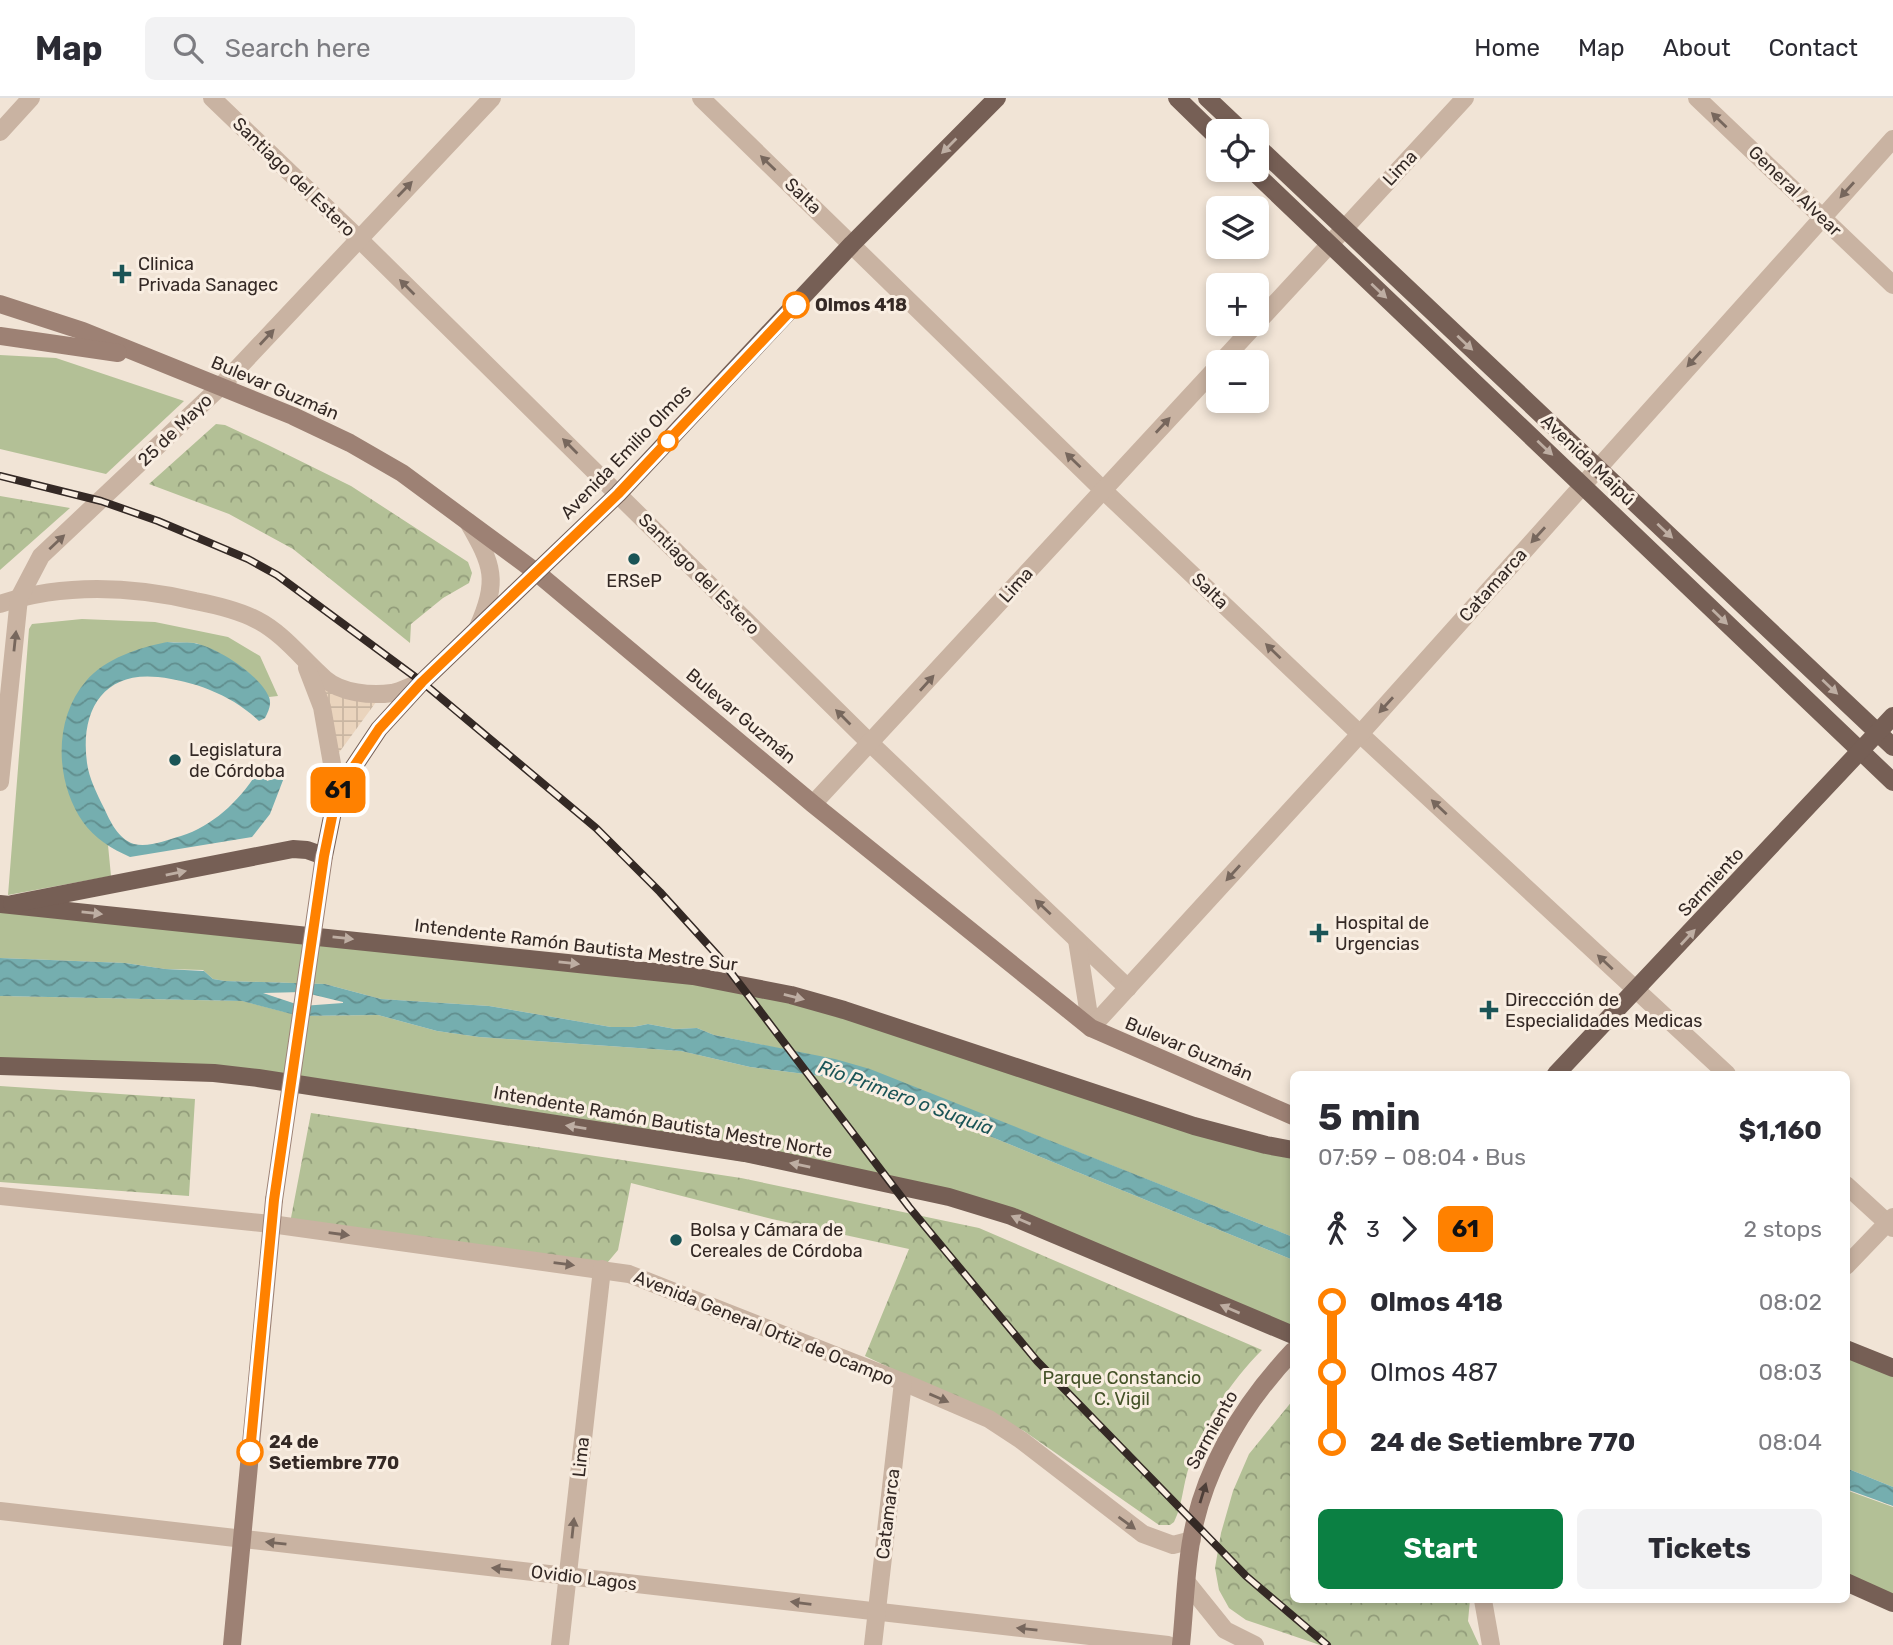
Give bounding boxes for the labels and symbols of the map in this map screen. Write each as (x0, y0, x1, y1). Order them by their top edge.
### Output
one-way arrow (1711, 111, 1728, 128)
street label: Santiago del Estero (228, 113, 360, 241)
one-way arrow (940, 138, 957, 155)
street label: General Alvear (1744, 141, 1846, 241)
street label: Lima (1378, 146, 1422, 190)
one-way arrow (760, 155, 777, 171)
street label: Salta (780, 173, 826, 219)
one-way arrow (397, 181, 413, 198)
one-way arrow (1839, 181, 1855, 199)
place label: Clinica Privada Sanagec (138, 253, 278, 296)
marker: Clinica Privada Sanagec (112, 264, 132, 284)
one-way arrow (399, 278, 416, 295)
one-way arrow (1370, 283, 1387, 299)
marker: Olmos 418 (783, 292, 809, 318)
place label: Olmos 418 (815, 294, 907, 316)
one-way arrow (258, 329, 274, 346)
one-way arrow (1456, 334, 1473, 350)
one-way arrow (1687, 350, 1703, 367)
street label: Bulevar Guzmán (208, 351, 342, 425)
street label: Avenida Emilio Olmos (556, 380, 696, 524)
street label: 25 de Mayo (133, 389, 217, 471)
street label: Avenida Maipú (1537, 410, 1639, 510)
one-way arrow (1155, 417, 1171, 434)
unlabelled marker (658, 431, 678, 451)
one-way arrow (561, 438, 578, 455)
one-way arrow (1536, 439, 1553, 455)
one-way arrow (1065, 452, 1081, 468)
street label: Santiago del Estero (634, 509, 764, 639)
one-way arrow (1656, 522, 1673, 538)
one-way arrow (1530, 526, 1546, 544)
one-way arrow (48, 534, 66, 550)
street label: Catamarca (1454, 544, 1532, 626)
marker: ERSeP (626, 551, 642, 567)
street label: Lima (994, 563, 1038, 607)
street label: Salta (1187, 568, 1233, 614)
place label: ERSeP (606, 570, 662, 592)
one-way arrow (1711, 608, 1728, 624)
one-way arrow (9, 630, 20, 652)
one-way arrow (1264, 643, 1282, 659)
street label: Bulevar Guzmán (682, 664, 800, 768)
one-way arrow (919, 674, 935, 692)
one-way arrow (1821, 679, 1838, 695)
one-way arrow (1379, 696, 1394, 713)
one-way arrow (834, 708, 851, 725)
place label: Legislatura de Córdoba (189, 739, 285, 782)
marker: Legislatura de Córdoba (167, 752, 183, 768)
line badge: 61 (306, 767, 370, 813)
one-way arrow (1431, 799, 1448, 815)
street label: Sarmiento (1673, 843, 1749, 921)
one-way arrow (1225, 864, 1241, 882)
one-way arrow (165, 868, 187, 879)
one-way arrow (1035, 900, 1052, 916)
one-way arrow (81, 908, 103, 919)
place label: Hospital de Urgencias (1335, 912, 1429, 955)
street label: Intendente Ramón Bautista Mestre Sur (413, 914, 739, 976)
marker: Hospital de Urgencias (1309, 923, 1329, 943)
one-way arrow (1680, 928, 1697, 945)
one-way arrow (332, 933, 354, 944)
one-way arrow (1597, 954, 1614, 970)
one-way arrow (558, 958, 580, 969)
place label: Direccción de Especialidades Medicas (1505, 989, 1702, 1032)
one-way arrow (783, 992, 805, 1003)
marker: Direccción de Especialidades Medicas (1479, 1000, 1499, 1020)
street label: Bulevar Guzmán (1122, 1012, 1256, 1086)
water label: Río Primero o Suquía (815, 1055, 996, 1140)
street label: Intendente Ramón Bautista Mestre Norte (492, 1081, 834, 1163)
one-way arrow (565, 1121, 587, 1132)
one-way arrow (789, 1160, 811, 1171)
one-way arrow (1011, 1214, 1031, 1226)
place label: Bolsa y Cámara de Cereales de Córdoba (690, 1219, 863, 1262)
one-way arrow (328, 1229, 350, 1240)
marker: Bolsa y Cámara de Cereales de Córdoba (668, 1232, 684, 1248)
one-way arrow (554, 1258, 576, 1269)
street label: Avenida General Ortiz de Ocampo (631, 1266, 897, 1390)
one-way arrow (1220, 1303, 1241, 1314)
park label: Parque Constancio C. Vigil (1043, 1367, 1201, 1410)
street label: Sarmiento (1181, 1387, 1243, 1473)
one-way arrow (928, 1392, 949, 1403)
place label: 24 de Setiembre 770 (269, 1431, 399, 1474)
street label: Lima (568, 1436, 594, 1478)
marker: 24 de Setiembre 770 (237, 1439, 263, 1465)
street label: Catamarca (872, 1467, 904, 1561)
one-way arrow (1199, 1482, 1209, 1503)
one-way arrow (1118, 1516, 1136, 1530)
one-way arrow (568, 1517, 579, 1539)
one-way arrow (265, 1538, 287, 1549)
street label: Ovidio Lagos (530, 1561, 638, 1595)
one-way arrow (491, 1563, 513, 1574)
one-way arrow (790, 1598, 812, 1609)
one-way arrow (1016, 1623, 1038, 1634)

